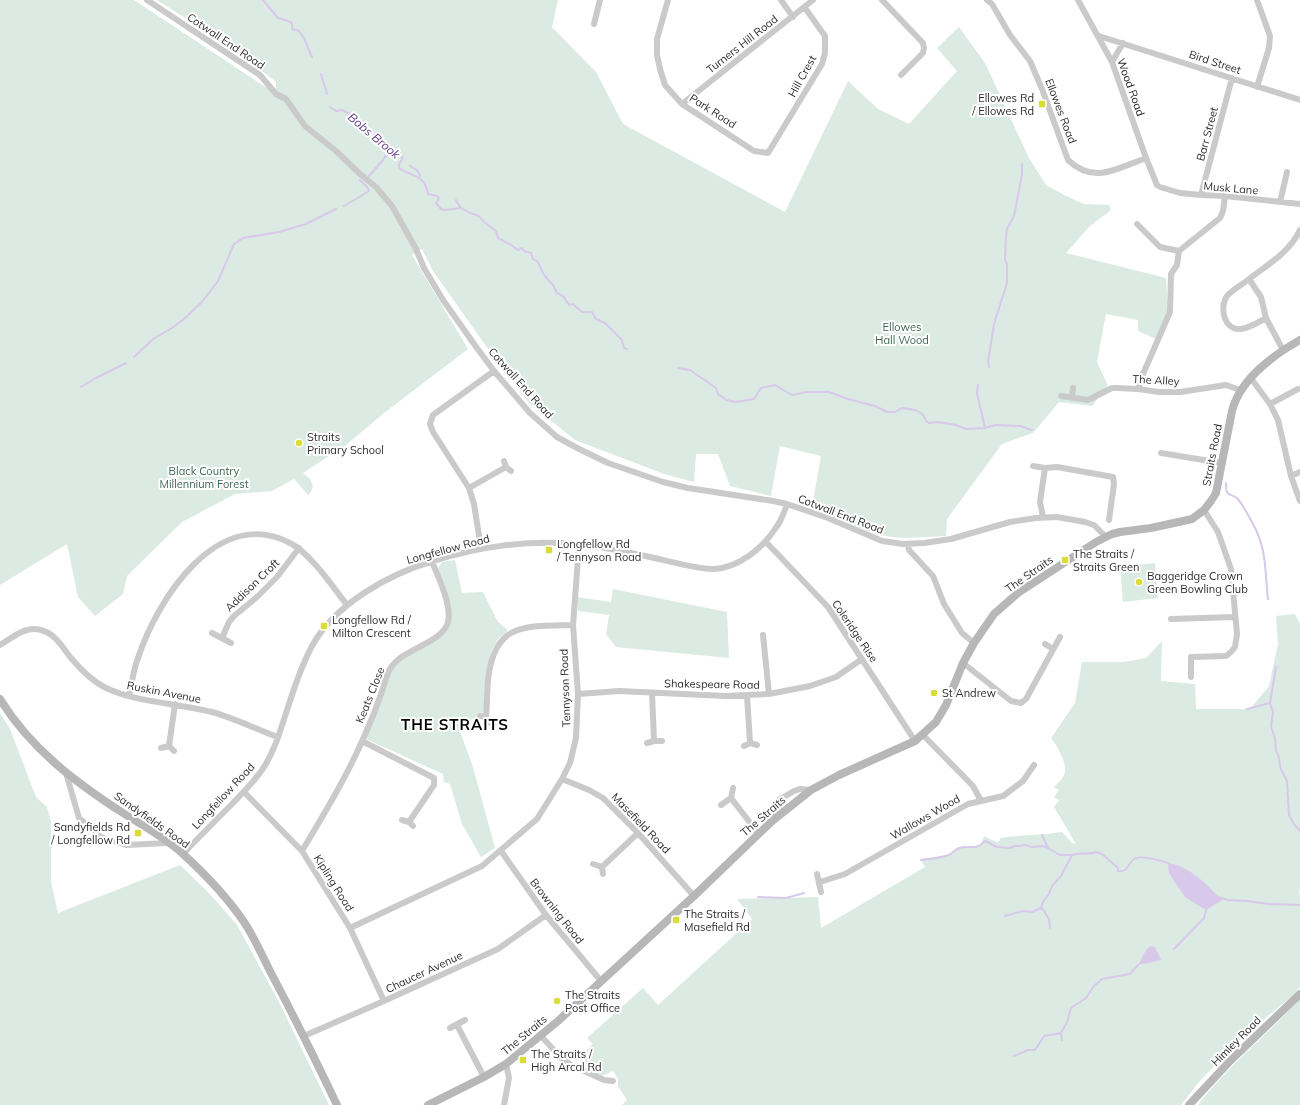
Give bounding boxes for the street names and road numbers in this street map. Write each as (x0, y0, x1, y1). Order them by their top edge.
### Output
street label: Cotwall End Road (184, 10, 268, 72)
street label: Turners Hill Road (703, 12, 781, 76)
street label: Bird Street (1187, 47, 1243, 77)
street label: Hill Crest (785, 52, 819, 99)
street label: Wood Road (1114, 56, 1148, 118)
street label: Ellowes Road (1042, 76, 1080, 146)
street label: Park Road (687, 91, 739, 131)
street label: Barr Street (1193, 105, 1221, 163)
street label: Musk Lane (1203, 179, 1259, 197)
street label: Cotwall End Road (485, 345, 557, 421)
street label: The Alley (1132, 372, 1180, 388)
street label: Straits Road (1199, 423, 1225, 487)
street label: Cotwall End Road (796, 491, 886, 537)
street label: Longfellow Road (405, 531, 491, 567)
street label: The Straits (1002, 552, 1056, 596)
street label: Addison Croft (222, 556, 282, 614)
street label: Coleridge Rise (829, 597, 881, 665)
street label: Tennyson Road (557, 649, 573, 727)
street label: Keats Close (352, 665, 388, 725)
street label: Shakespeare Road (664, 676, 760, 692)
street label: Ruskin Avenue (126, 678, 202, 706)
street label: Longfellow Road (189, 760, 257, 832)
street label: Sandyfields Road (111, 789, 193, 851)
street label: Masefield Road (609, 790, 673, 856)
street label: Wallows Wood (888, 791, 962, 843)
street label: The Straits (738, 793, 788, 839)
street label: Kipling Road (311, 852, 357, 914)
street label: Browning Road (527, 876, 587, 946)
street label: Chaucer Avenue (383, 948, 465, 996)
street label: The Straits (498, 1012, 550, 1058)
street label: Himley Road (1208, 1013, 1264, 1069)

